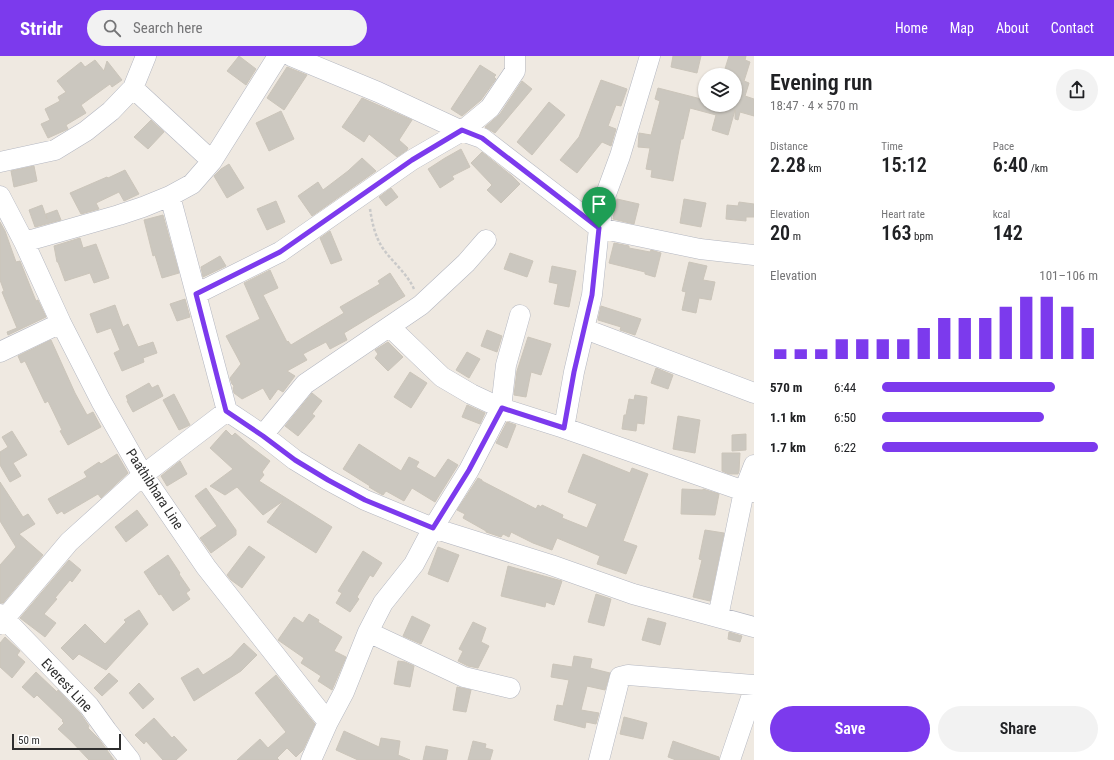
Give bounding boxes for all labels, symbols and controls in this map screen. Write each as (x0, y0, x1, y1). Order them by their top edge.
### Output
search box (87, 10, 367, 46)
text: Stridr (20, 17, 63, 40)
icon: search (101, 17, 123, 39)
text: Search here (133, 19, 203, 37)
text: Home (895, 20, 928, 36)
text: Map (950, 20, 974, 36)
text: About (996, 20, 1029, 36)
text: Contact (1051, 20, 1094, 36)
map controls (698, 68, 742, 112)
button: layers (698, 68, 742, 112)
button: share (1056, 69, 1098, 111)
text: Evening run (770, 70, 872, 95)
text: 18:47 · 4 × 570 m (770, 98, 858, 113)
text: Distance (770, 140, 808, 153)
text: Time (881, 140, 903, 153)
text: Pace (993, 140, 1014, 153)
text: 2.28 (770, 153, 806, 177)
text: 15:12 (881, 153, 927, 177)
text: 6:40 (993, 153, 1028, 177)
text: km (806, 162, 822, 175)
text: /km (1028, 162, 1048, 175)
pin (582, 187, 616, 228)
icon: arrive (588, 193, 610, 215)
text: Elevation (770, 208, 810, 221)
text: Heart rate (881, 208, 925, 221)
text: kcal (993, 208, 1010, 221)
text: 20 (770, 221, 790, 245)
text: 163 (881, 221, 912, 245)
text: 142 (993, 221, 1023, 245)
text: m (790, 230, 801, 243)
text: bpm (912, 230, 933, 243)
text: Elevation (770, 268, 817, 283)
text: 101–106 m (1039, 268, 1098, 283)
text: 570 m (770, 380, 802, 395)
text: 6:44 (834, 380, 856, 395)
text: 1.1 km (770, 410, 806, 425)
text: 6:50 (834, 410, 856, 425)
text: 1.7 km (770, 440, 806, 455)
text: 6:22 (834, 440, 856, 455)
street label: Paathibhara Line (123, 446, 187, 533)
street label: Everest Line (38, 655, 96, 715)
button: Save (770, 706, 930, 752)
button: Share (938, 706, 1098, 752)
scale bar (12, 732, 121, 751)
text: 50 m (18, 734, 40, 747)

